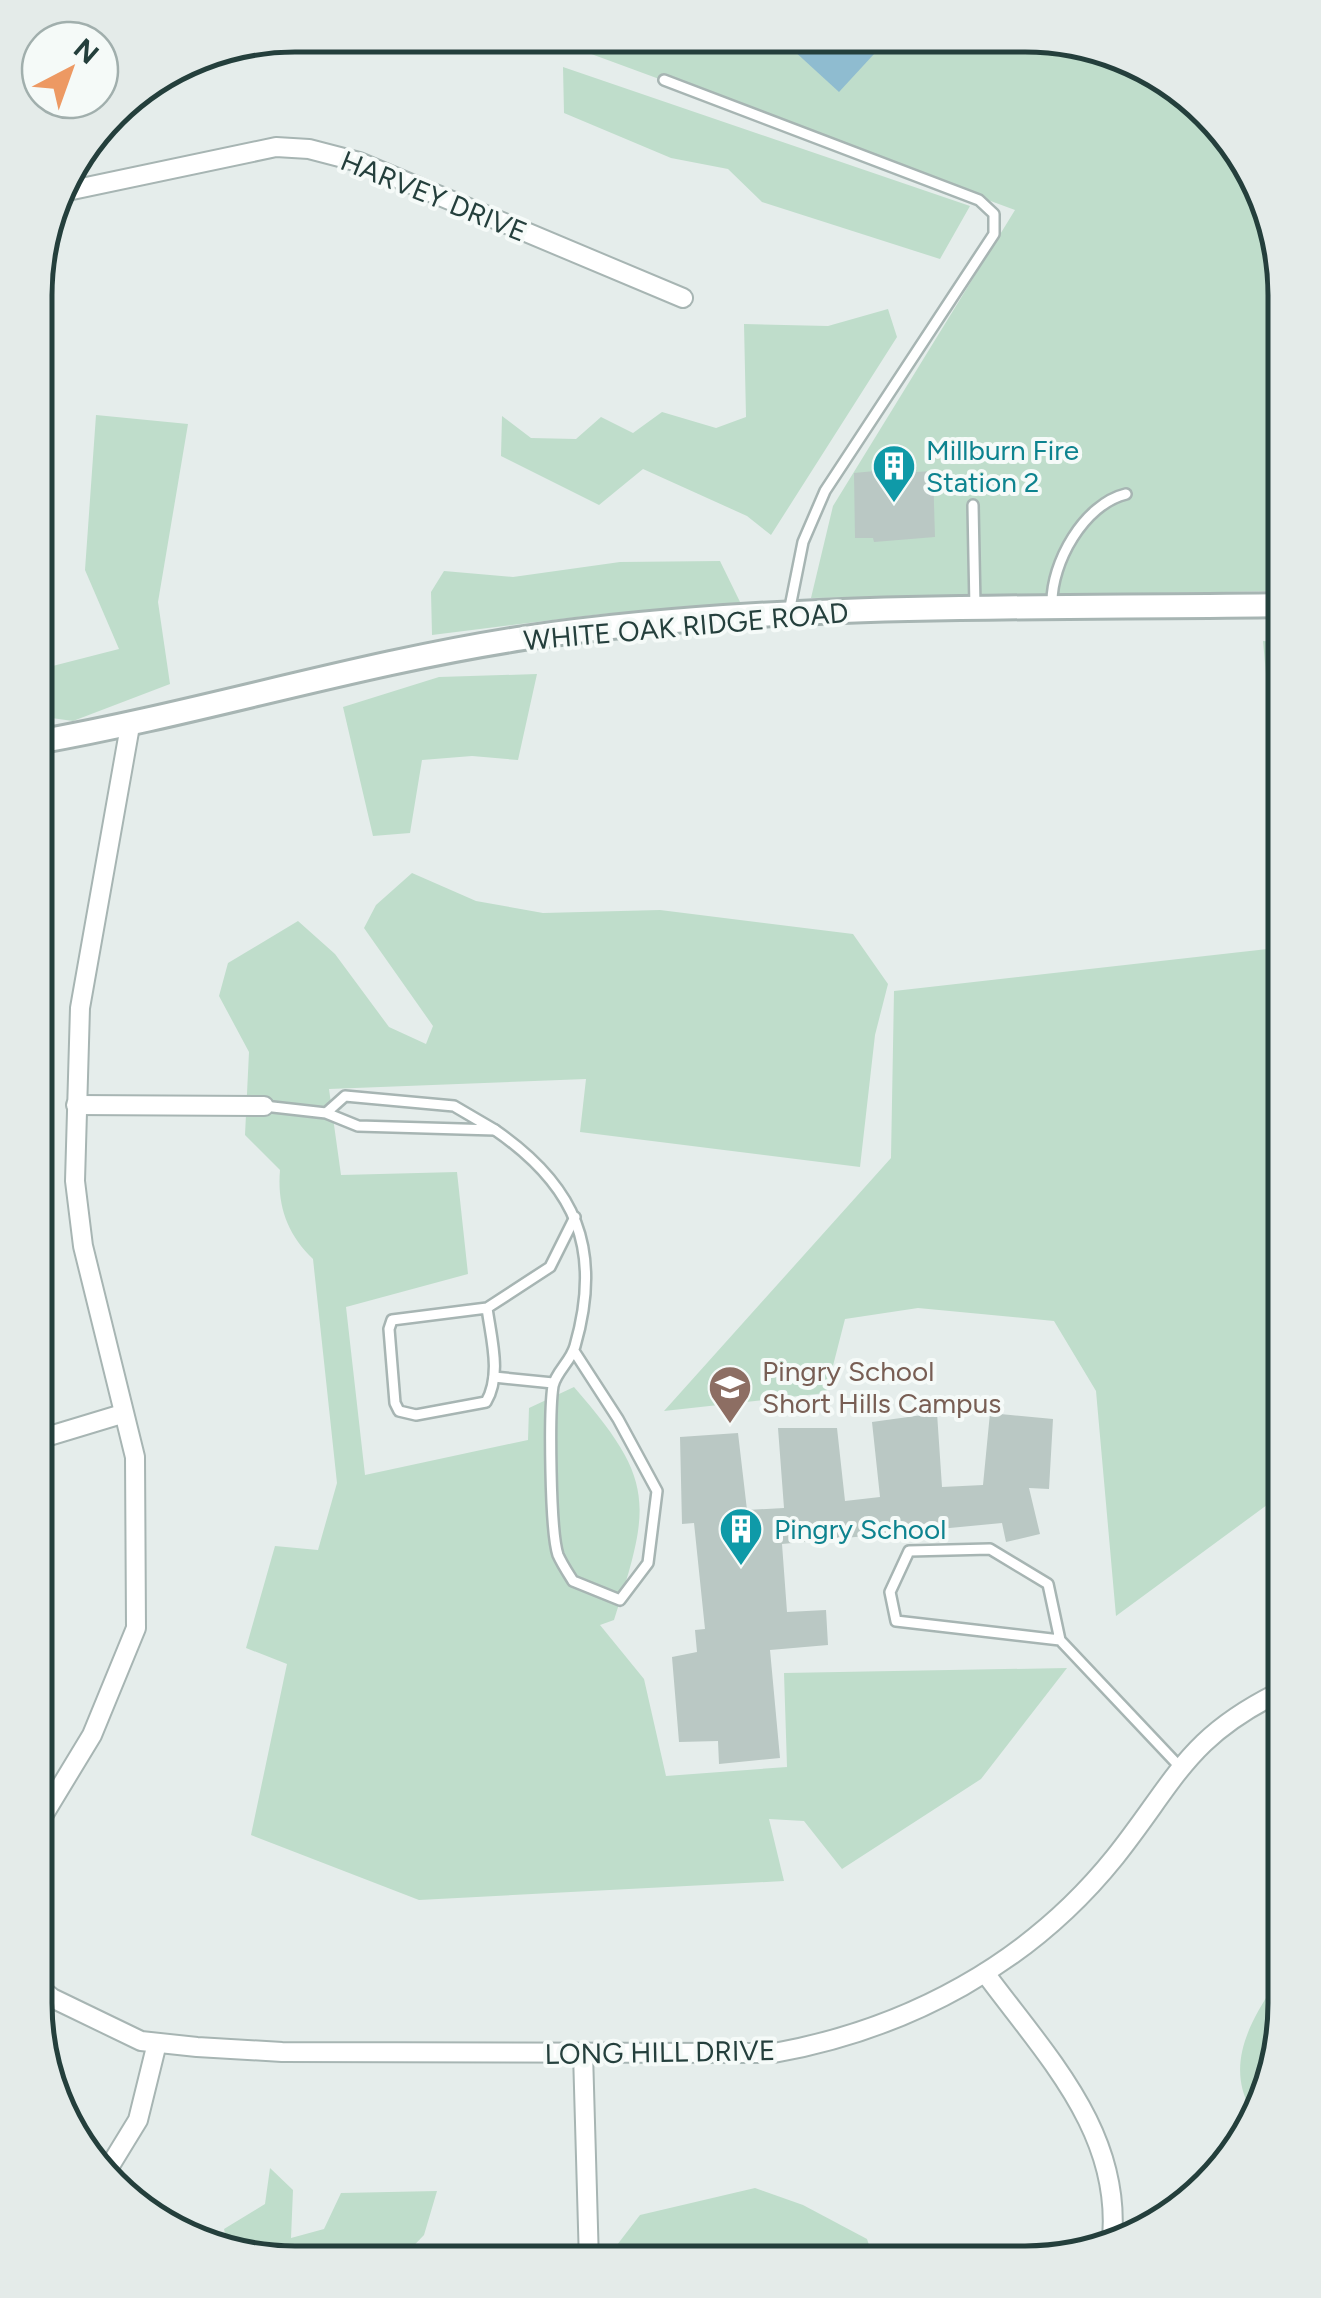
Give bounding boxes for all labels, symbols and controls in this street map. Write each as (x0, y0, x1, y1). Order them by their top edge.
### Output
north arrow (20, 20, 120, 120)
text: N (67, 31, 106, 71)
street label: HARVEY DRIVE (336, 143, 532, 249)
place label: Millburn Fire Station 2 (926, 433, 1079, 499)
building icon: Millburn Fire Station 2 (871, 443, 917, 504)
street label: WHITE OAK RIDGE ROAD (522, 595, 850, 657)
place label: Pingry School Short Hills Campus (762, 1354, 1001, 1420)
school or university icon: Pingry School Short Hills Campus (707, 1364, 753, 1425)
building icon: Pingry School (718, 1506, 764, 1567)
place label: Pingry School (774, 1512, 946, 1546)
street label: LONG HILL DRIVE (544, 2033, 776, 2071)

